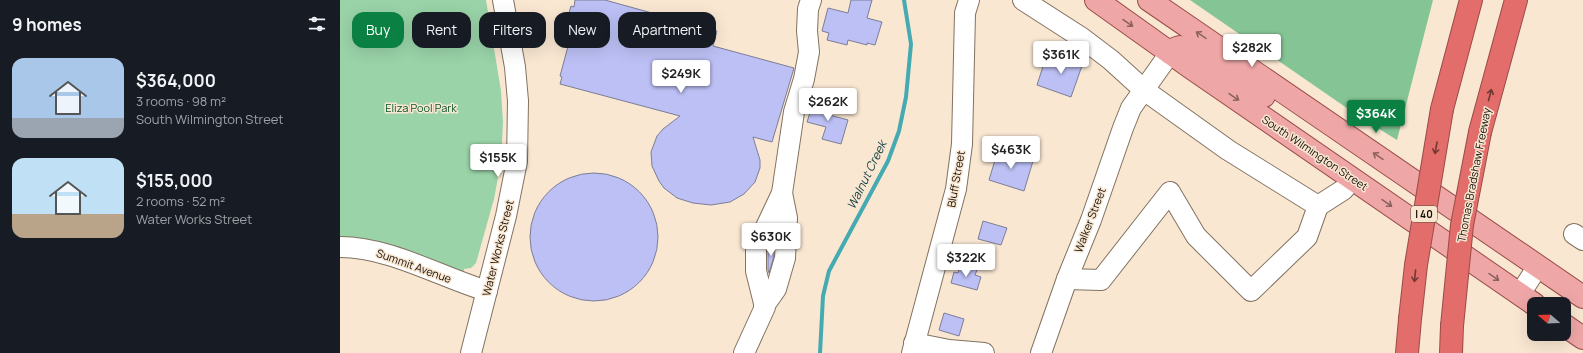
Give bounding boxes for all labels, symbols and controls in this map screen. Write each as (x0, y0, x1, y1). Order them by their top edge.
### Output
chip: Buy (352, 12, 404, 48)
chip: Rent (412, 12, 471, 48)
chip: Filters (479, 12, 546, 48)
chip: New (554, 12, 610, 48)
chip: Apartment (618, 12, 716, 48)
text: 9 homes (12, 13, 82, 36)
icon: filters (306, 13, 328, 35)
one-way arrow (1122, 19, 1133, 27)
one-way arrow (1196, 31, 1207, 39)
pin: $282K (1224, 34, 1280, 68)
text: $282K (1232, 38, 1272, 56)
pin: $361K (1033, 41, 1089, 75)
text: $361K (1042, 45, 1080, 63)
pin: $249K (653, 60, 709, 94)
text: $249K (661, 64, 701, 82)
text: $364,000 (136, 69, 216, 92)
icon: home (44, 74, 92, 122)
pin: $262K (800, 88, 856, 122)
one-way arrow (1487, 88, 1494, 101)
text: 3 rooms · 98 m² (136, 92, 226, 110)
text: $262K (808, 92, 848, 110)
one-way arrow (1228, 93, 1239, 101)
park label: Eliza Pool Park (385, 100, 457, 115)
pin: $364K (1348, 100, 1404, 134)
text: $364K (1356, 104, 1396, 122)
street label: Thomas Bradshaw Freeway (1453, 106, 1494, 243)
text: South Wilmington Street (136, 110, 284, 128)
street label: South Wilmington Street (1259, 111, 1371, 194)
water label: Walnut Creek (843, 136, 891, 212)
pin: $463K (983, 136, 1039, 170)
text: $463K (991, 140, 1031, 158)
one-way arrow (1431, 141, 1439, 154)
pin: $155K (470, 144, 526, 178)
text: $155K (479, 148, 517, 166)
street label: Bluff Street (943, 149, 968, 209)
one-way arrow (1372, 152, 1383, 160)
text: $155,000 (136, 169, 213, 192)
icon: home (44, 174, 92, 222)
street label: Walker Street (1070, 185, 1109, 255)
text: 2 rooms · 52 m² (136, 192, 225, 210)
street label: Water Works Street (478, 198, 517, 297)
one-way arrow (1382, 199, 1393, 207)
road number: I 40 (1411, 206, 1437, 222)
text: Water Works Street (136, 210, 252, 228)
pin: $630K (743, 223, 799, 257)
text: $630K (751, 227, 791, 245)
pin: $322K (938, 244, 994, 278)
street label: Summit Avenue (375, 245, 454, 286)
text: $322K (946, 248, 986, 266)
one-way arrow (1411, 269, 1418, 282)
one-way arrow (1489, 273, 1500, 281)
north arrow (1527, 297, 1571, 341)
map controls (1527, 297, 1571, 341)

